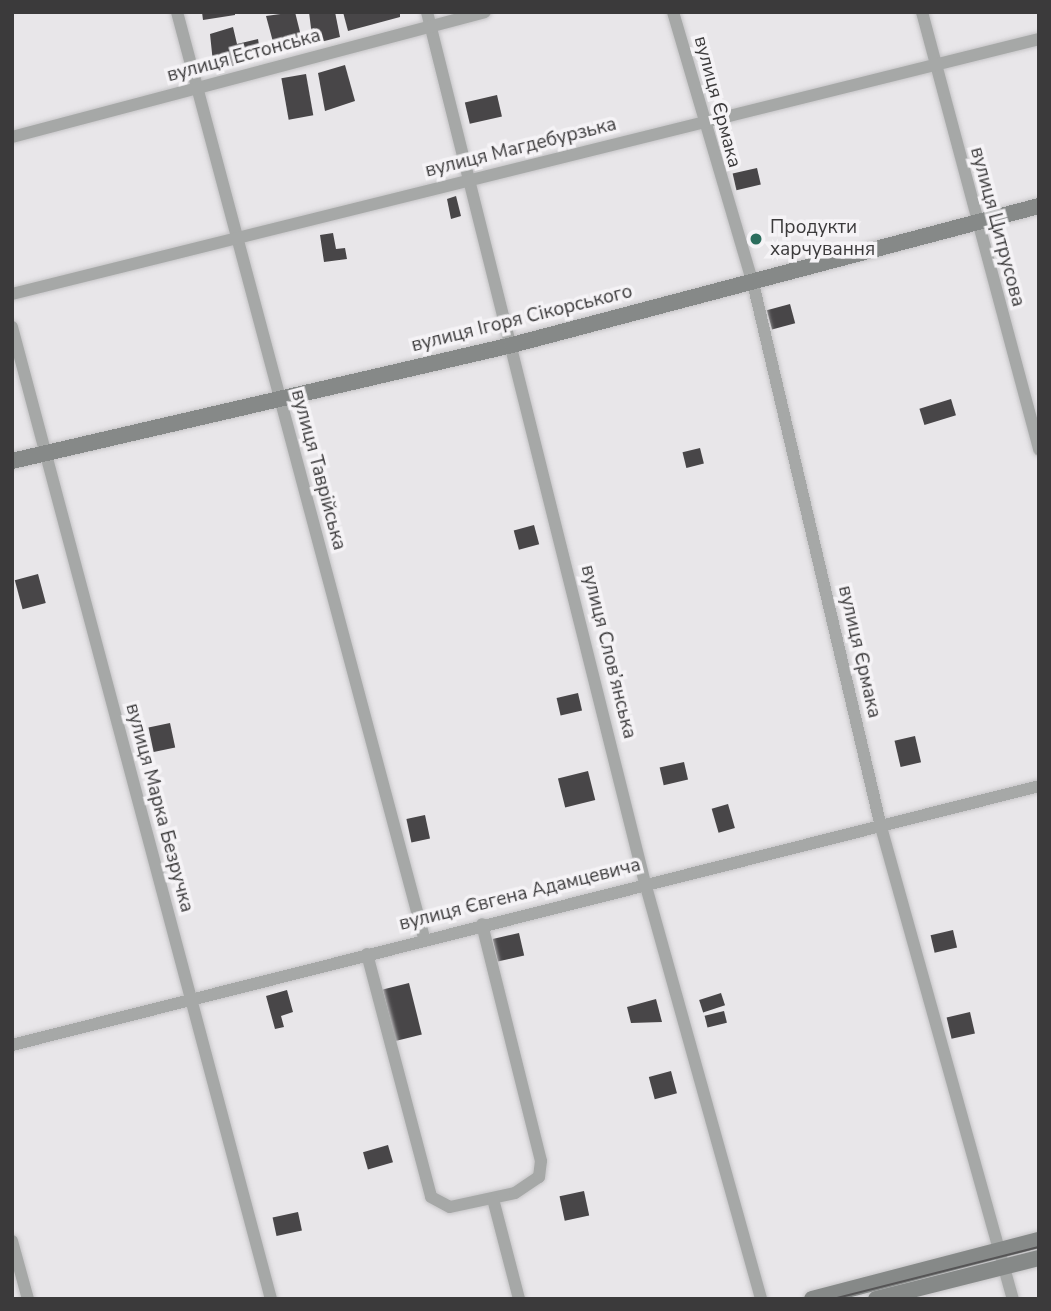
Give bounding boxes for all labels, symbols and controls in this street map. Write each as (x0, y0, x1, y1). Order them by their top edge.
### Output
street label: вулиця Естонська (165, 25, 323, 87)
street label: вулиця Єрмака (688, 34, 746, 170)
street label: вулиця Магдебурзька (423, 113, 619, 183)
street label: вулиця Цитрусова (965, 145, 1029, 309)
place label: Продукти харчування (770, 217, 875, 261)
marker: Продукти харчування (748, 231, 764, 247)
street label: вулиця Ігоря Сікорського (409, 280, 635, 358)
street label: вулиця Таврійська (286, 387, 350, 553)
street label: вулиця Слов’янська (575, 563, 641, 741)
street label: вулиця Єрмака (833, 584, 885, 720)
street label: вулиця Марка Безручка (120, 701, 198, 915)
street label: вулиця Євгена Адамцевича (397, 854, 643, 936)

